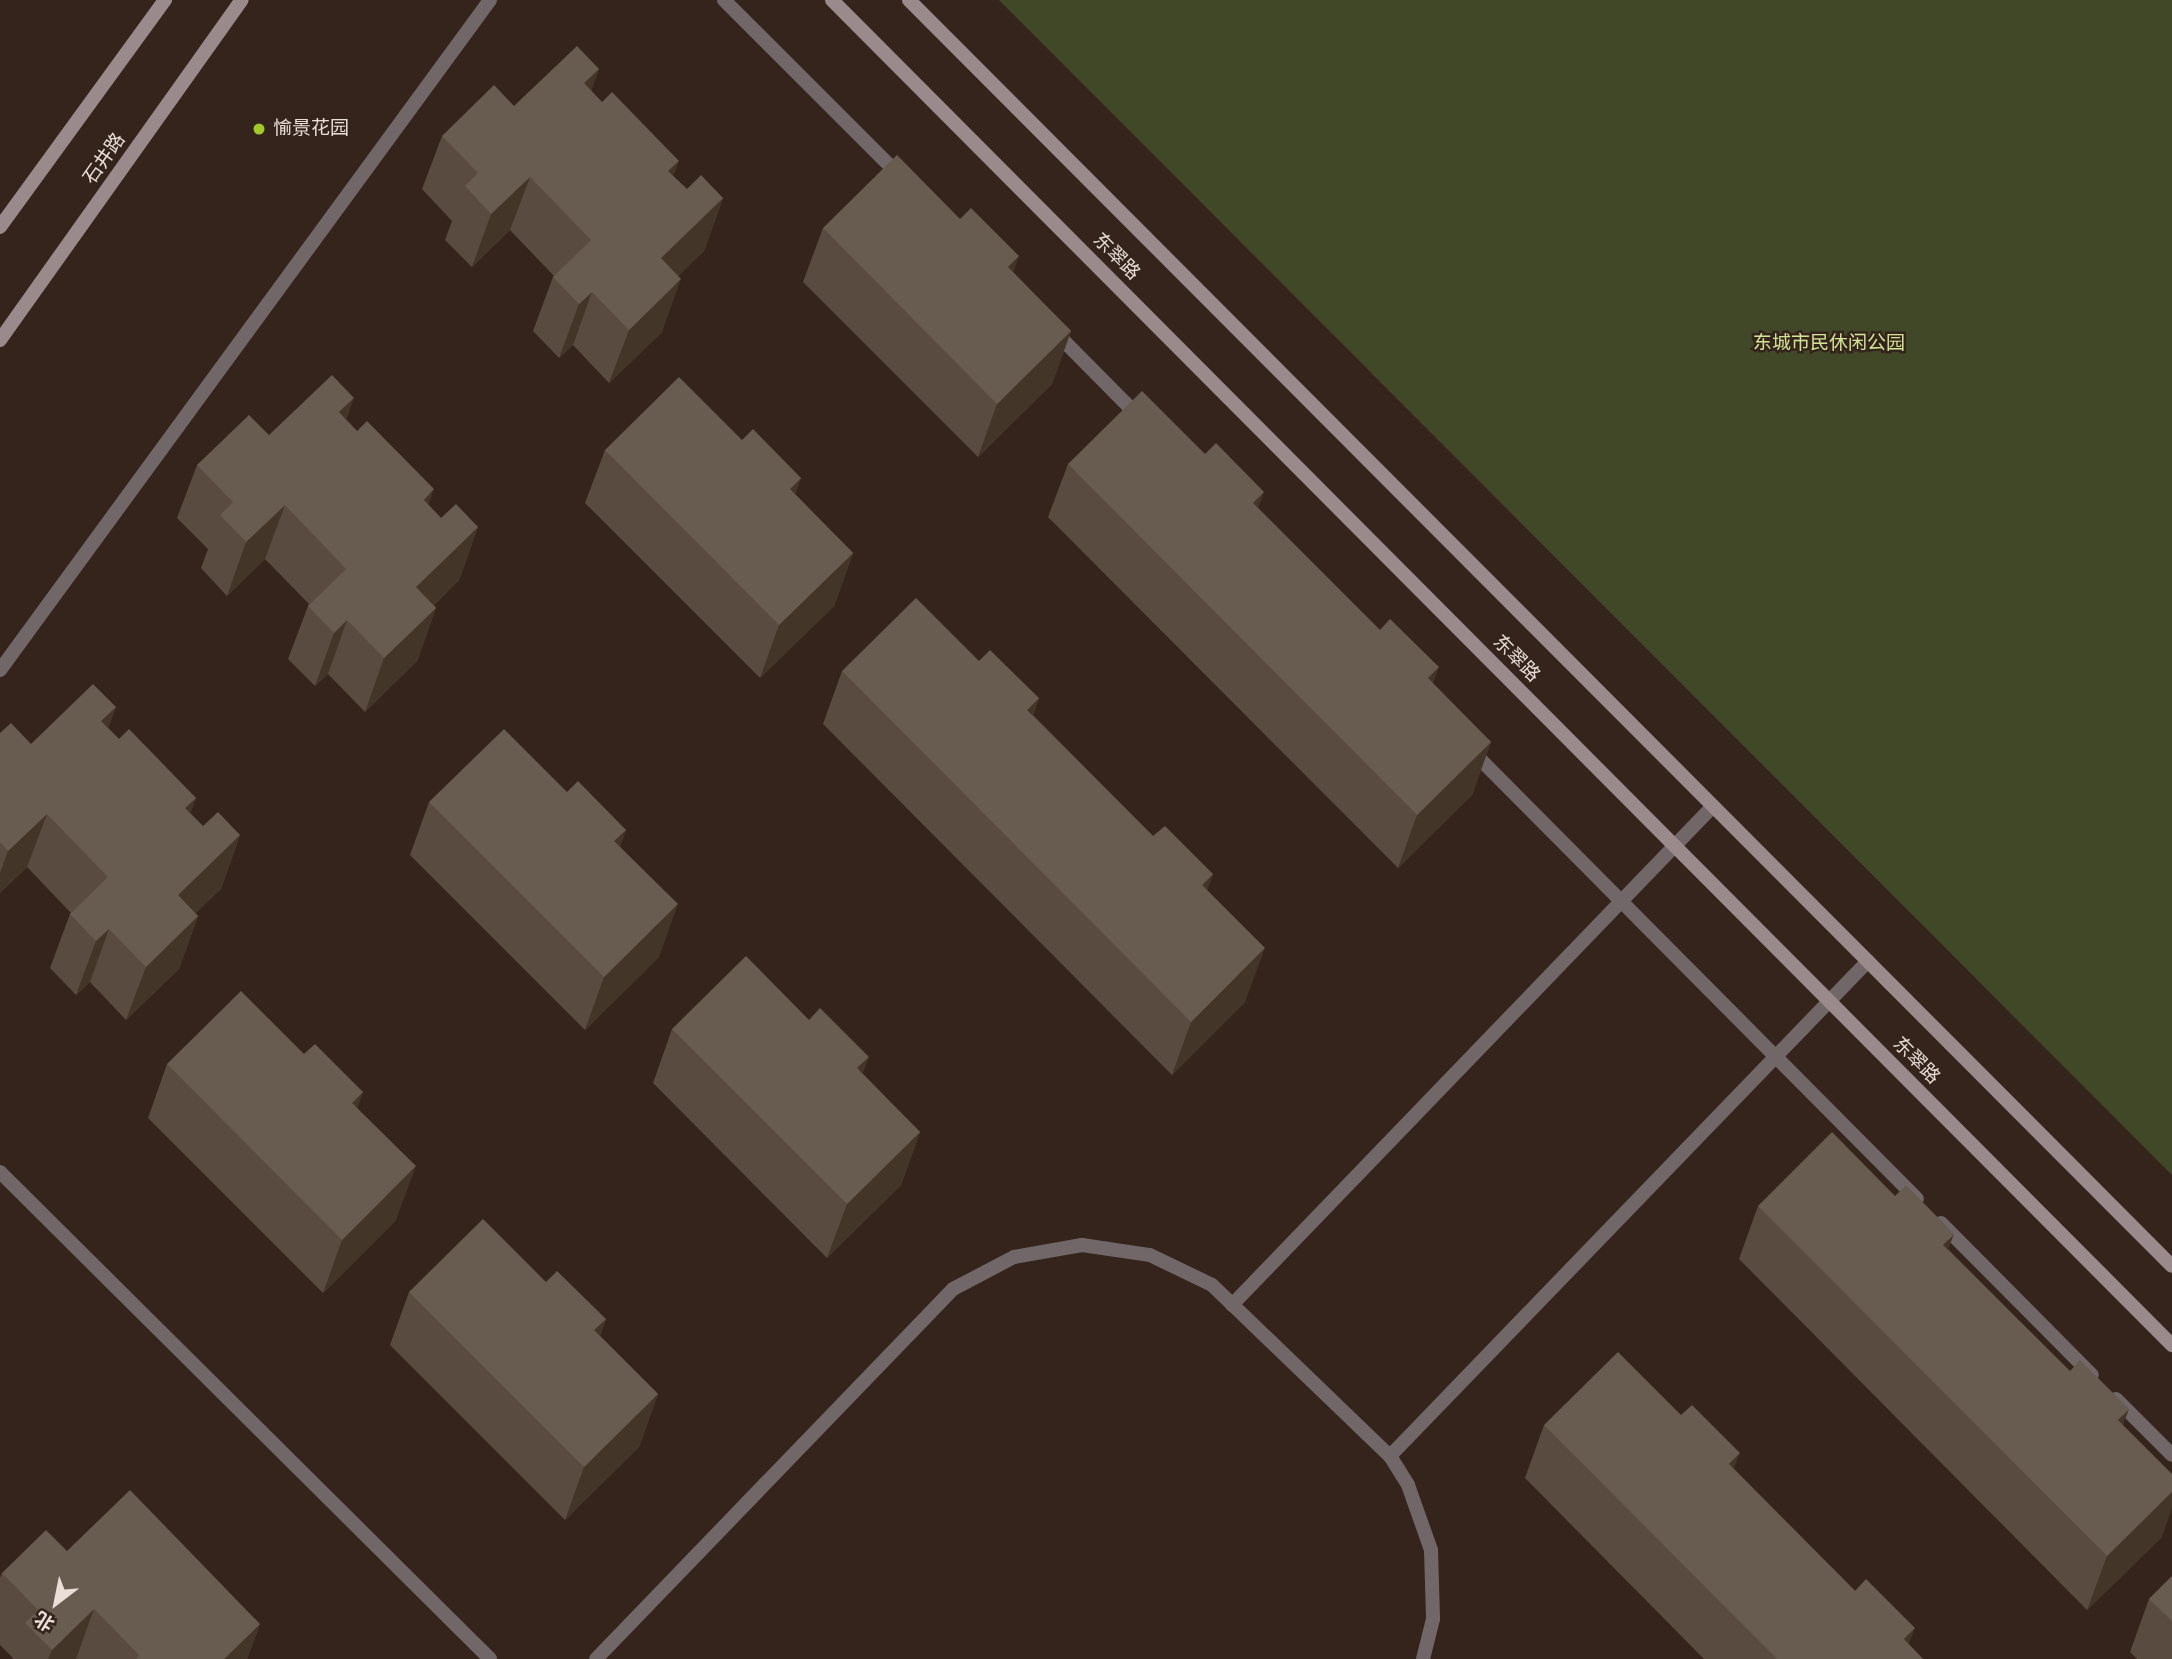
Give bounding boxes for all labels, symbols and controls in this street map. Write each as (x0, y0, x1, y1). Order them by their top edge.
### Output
place label: 愉景花园 (273, 118, 349, 140)
marker: 愉景花园 (251, 121, 267, 137)
street label: 石井路 (79, 129, 131, 189)
street label: 东翠路 (1088, 229, 1144, 285)
park label: 东城市民休闲公园 (1753, 333, 1905, 355)
street label: 东翠路 (1488, 631, 1544, 687)
street label: 东翠路 (1888, 1033, 1944, 1089)
north arrow (21, 1568, 91, 1638)
text: 北 (30, 1605, 60, 1637)

